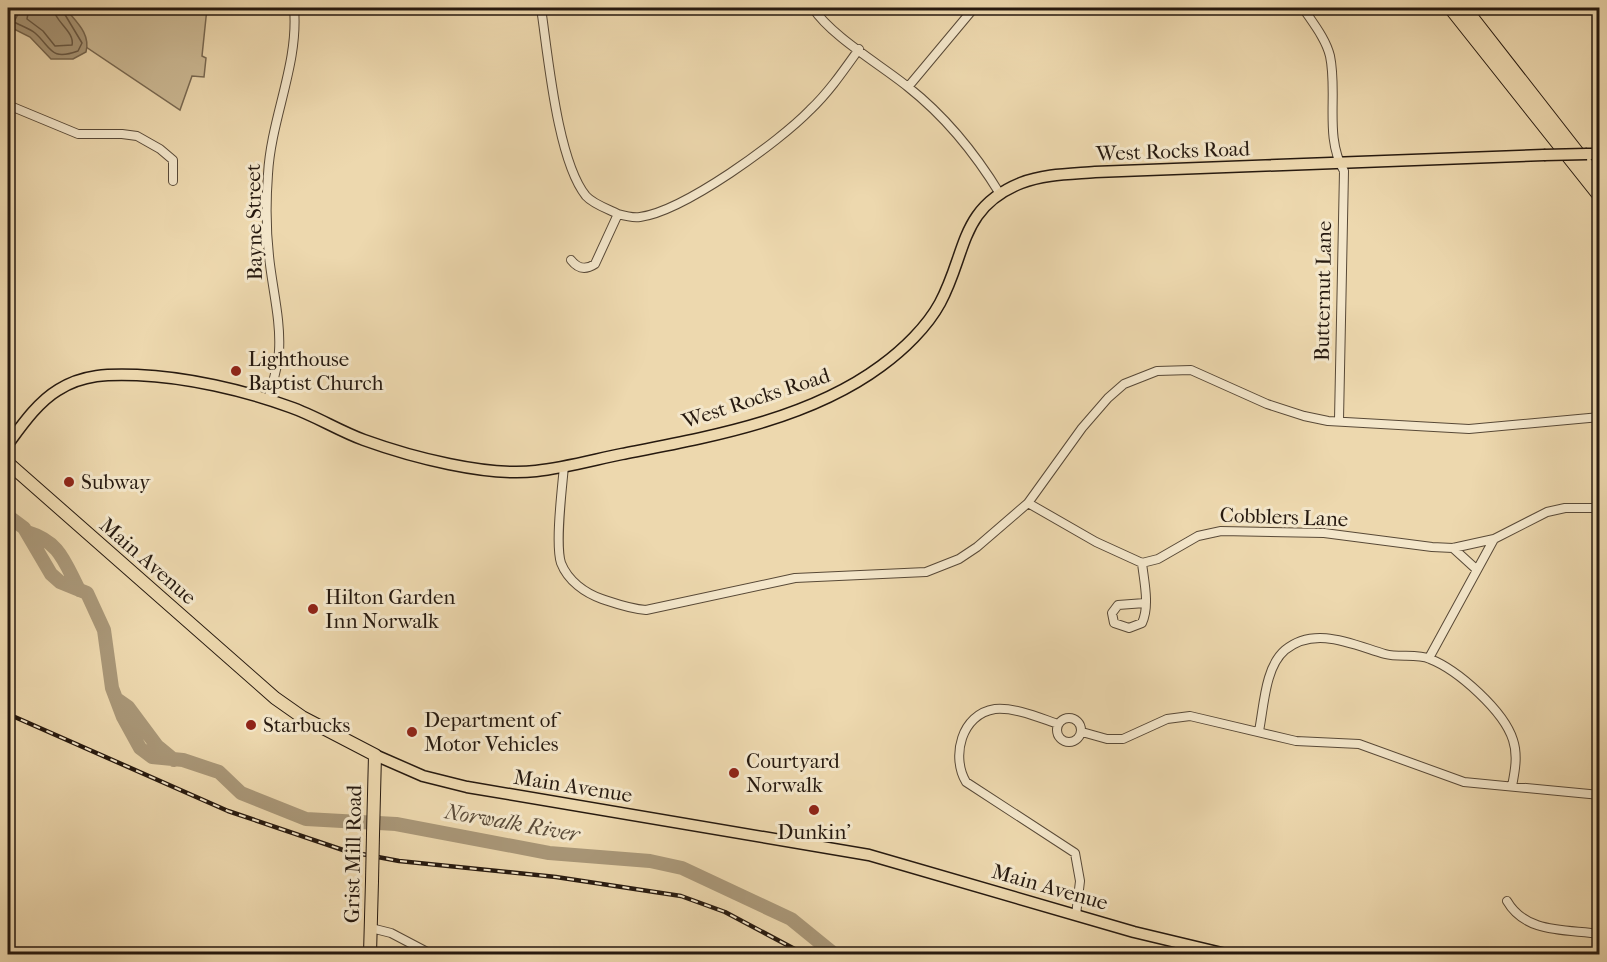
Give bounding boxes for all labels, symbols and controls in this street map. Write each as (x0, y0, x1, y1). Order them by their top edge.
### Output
street label: West Rocks Road (1095, 136, 1251, 166)
street label: Bayne Street (241, 163, 267, 280)
street label: Butternut Lane (1310, 221, 1336, 361)
place label: Lighthouse Baptist Church (248, 347, 384, 395)
street label: West Rocks Road (678, 363, 833, 434)
marker: Lighthouse Baptist Church (229, 364, 243, 378)
place label: Subway (81, 470, 151, 494)
marker: Subway (62, 475, 76, 489)
street label: Cobblers Lane (1219, 503, 1349, 531)
street label: Main Avenue (95, 513, 201, 609)
place label: Hilton Garden Inn Norwalk (325, 585, 455, 633)
marker: Hilton Garden Inn Norwalk (306, 602, 320, 616)
place label: Department of Motor Vehicles (424, 708, 561, 756)
place label: Starbucks (263, 713, 351, 737)
marker: Starbucks (244, 718, 258, 732)
marker: Department of Motor Vehicles (405, 725, 419, 739)
place label: Courtyard Norwalk (746, 749, 840, 797)
street label: Main Avenue (512, 765, 634, 807)
marker: Courtyard Norwalk (727, 766, 741, 780)
street label: Grist Mill Road (340, 784, 366, 923)
water label: Norwalk River (442, 798, 584, 848)
marker: Dunkin' (807, 803, 821, 817)
place label: Dunkin' (777, 820, 851, 844)
street label: Main Avenue (989, 859, 1111, 915)

